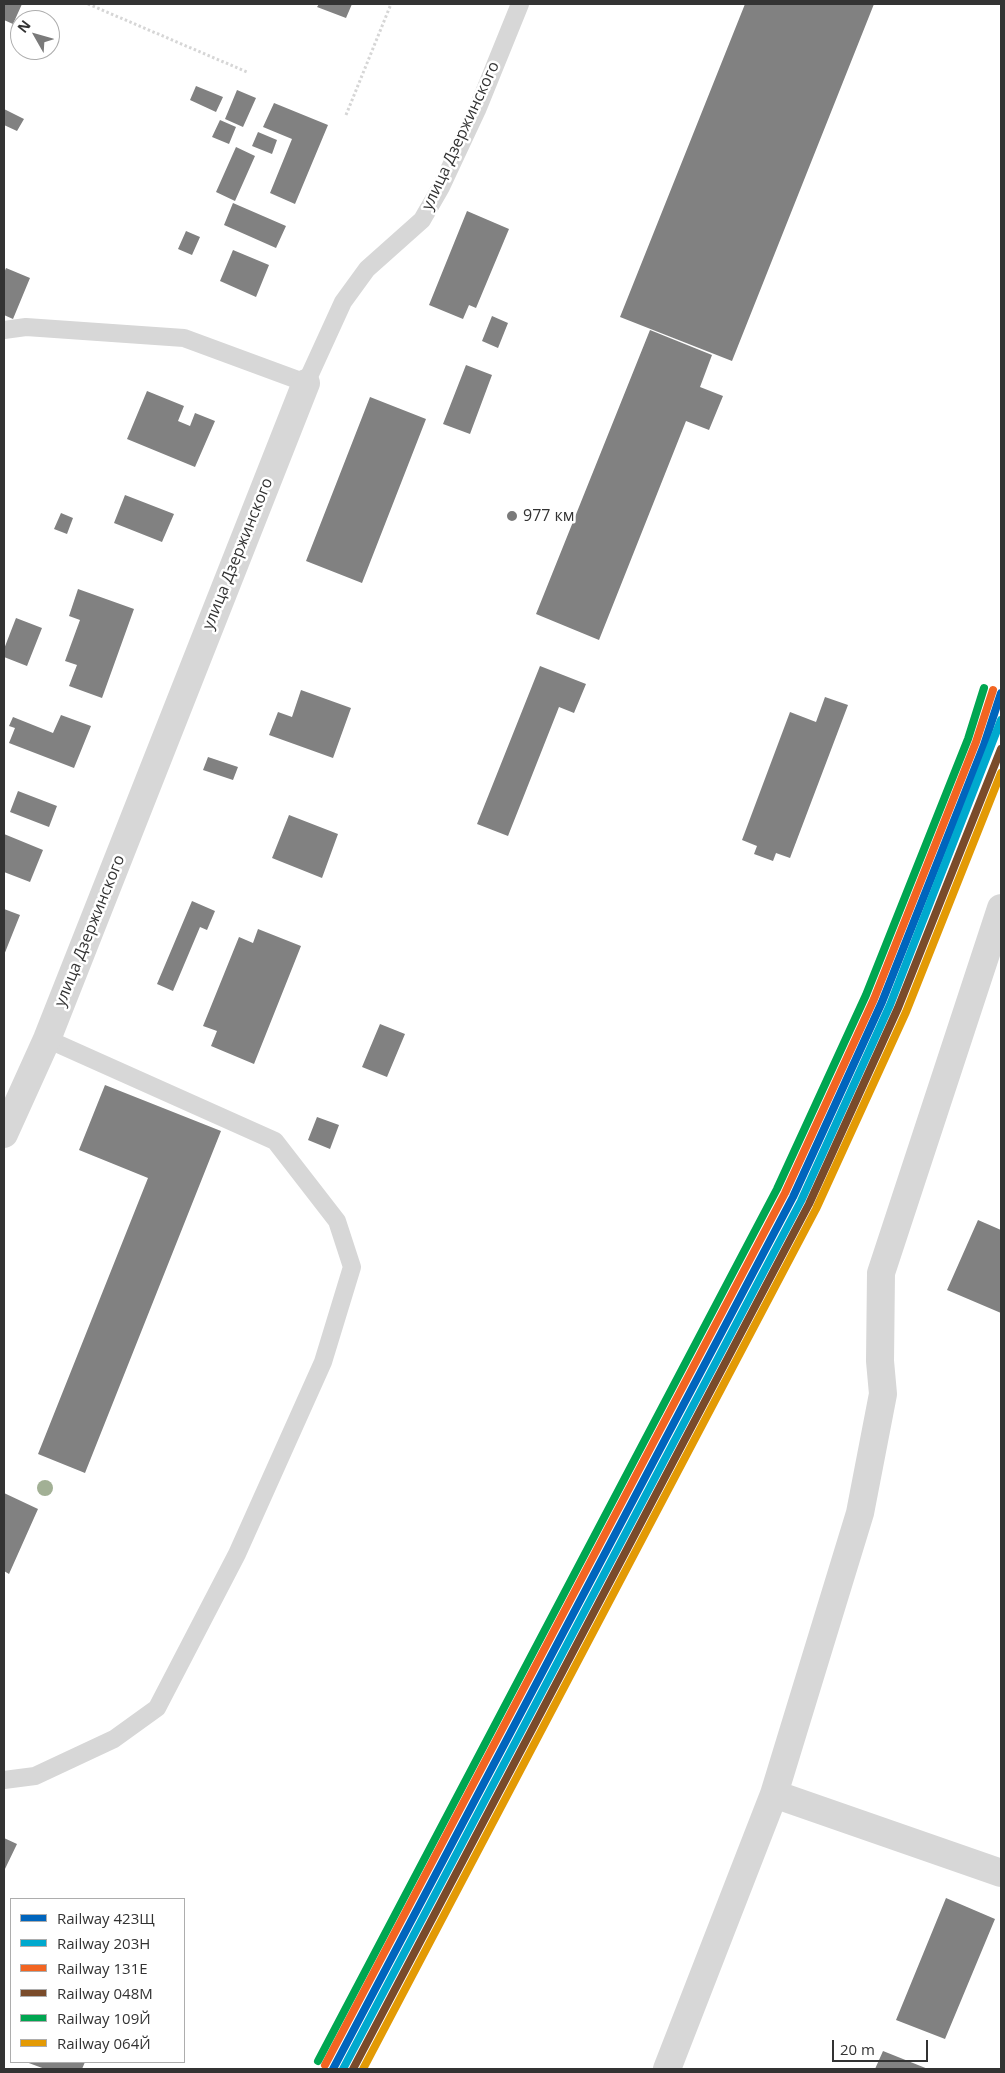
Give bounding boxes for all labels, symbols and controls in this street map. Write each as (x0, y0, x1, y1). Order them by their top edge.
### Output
north arrow (10, 10, 60, 60)
text: N (13, 16, 35, 36)
street label: улица Дзержинского (418, 59, 504, 213)
street label: улица Дзержинского (199, 475, 277, 633)
place label: 977 км (523, 506, 575, 526)
marker: 977 км (505, 509, 519, 523)
street label: улица Дзержинского (51, 852, 129, 1010)
legend (10, 1898, 185, 2063)
text: Railway 423Щ (57, 1908, 155, 1928)
text: Railway 203Н (57, 1933, 150, 1953)
text: Railway 131Е (57, 1958, 148, 1978)
text: Railway 048М (57, 1983, 153, 2003)
text: Railway 109Й (57, 2008, 151, 2028)
scale bar (835, 2030, 931, 2062)
text: Railway 064Й (57, 2033, 151, 2053)
text: 20 m (840, 2039, 875, 2059)

